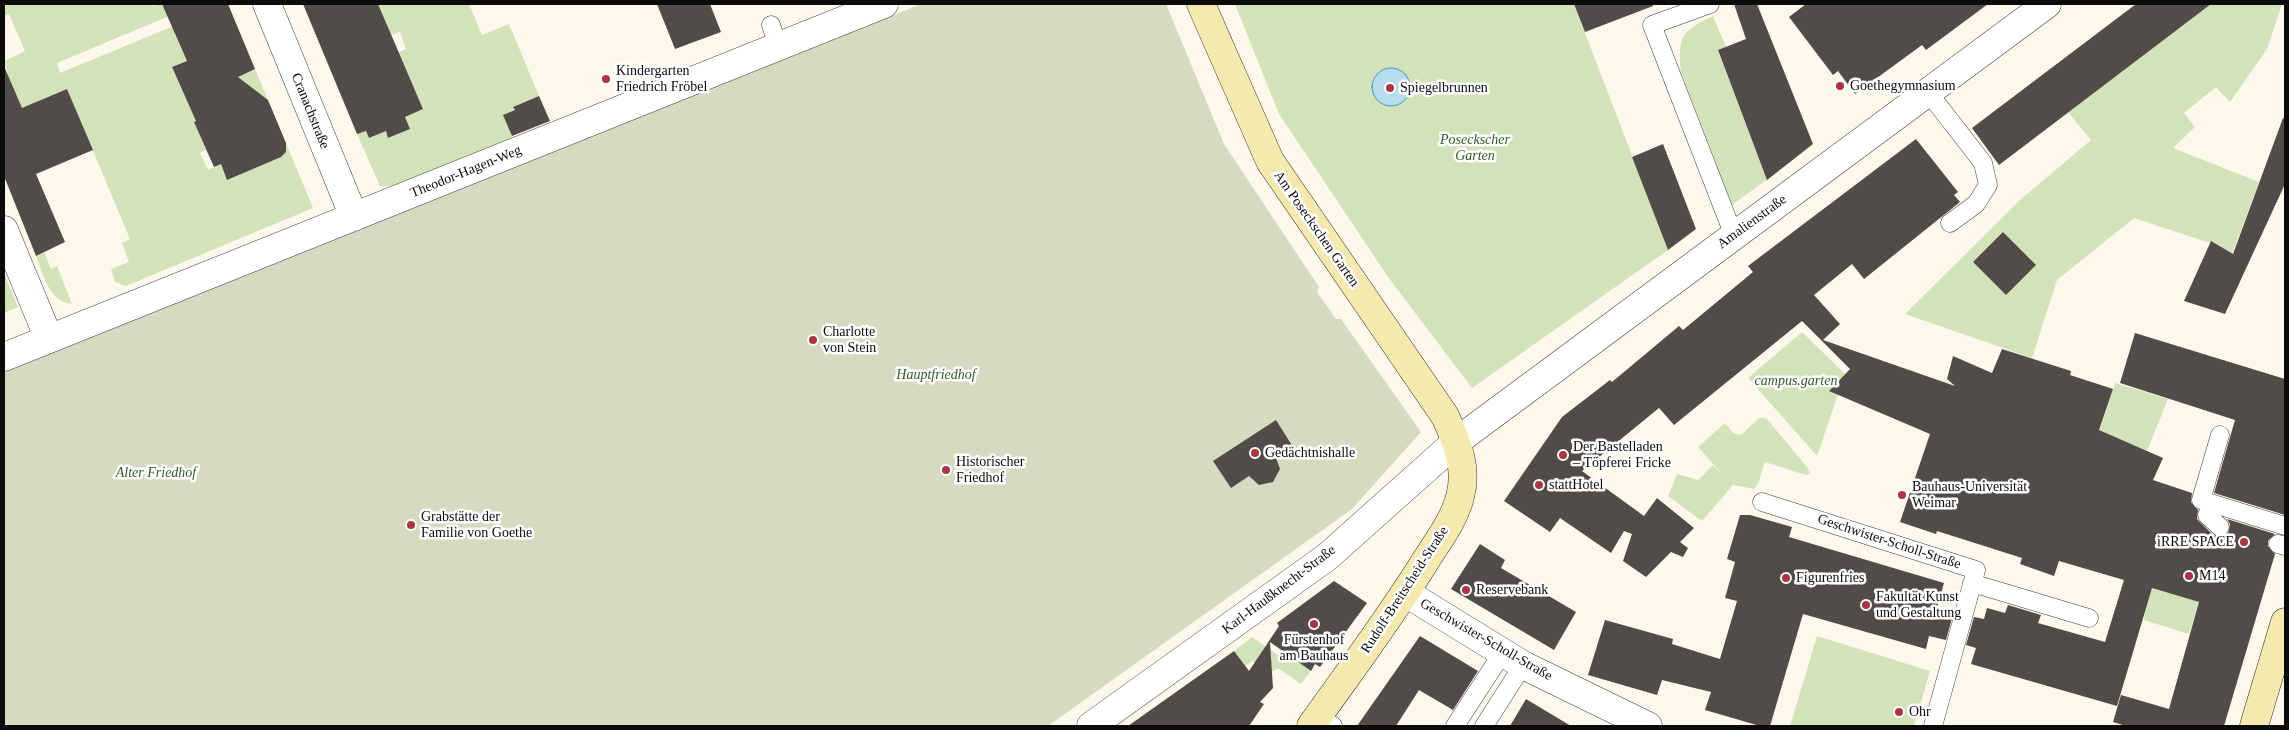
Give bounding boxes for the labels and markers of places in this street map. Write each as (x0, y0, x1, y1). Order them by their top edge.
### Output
place label: Kindergarten Friedrich Fröbel (616, 63, 707, 95)
marker: Kindergarten Friedrich Fröbel (600, 73, 612, 85)
place label: Goethegymnasium (1850, 78, 1956, 94)
place label: Spiegelbrunnen (1400, 80, 1488, 96)
marker: Goethegymnasium (1834, 80, 1846, 92)
marker: Spiegelbrunnen (1384, 82, 1396, 94)
place label: Charlotte von Stein (823, 324, 876, 357)
marker: Charlotte von Stein (807, 334, 819, 346)
place label: Der Bastelladen – Töpferei Fricke (1573, 439, 1671, 472)
place label: Gedächtnishalle (1265, 445, 1355, 461)
marker: Gedächtnishalle (1249, 447, 1261, 459)
marker: Der Bastelladen – Töpferei Fricke (1557, 449, 1569, 461)
place label: Historischer Friedhof (956, 454, 1024, 487)
marker: Historischer Friedhof (940, 464, 952, 476)
place label: stattHotel (1549, 477, 1603, 493)
marker: stattHotel (1533, 479, 1545, 491)
place label: Bauhaus-Universität Weimar (1912, 479, 2027, 512)
marker: Bauhaus-Universität Weimar (1896, 489, 1908, 501)
place label: Grabstätte der Familie von Goethe (421, 509, 532, 542)
marker: Grabstätte der Familie von Goethe (405, 519, 417, 531)
place label: iRRE SPACE (2157, 534, 2234, 550)
marker: iRRE SPACE (2238, 536, 2250, 548)
place label: M14 (2199, 568, 2225, 584)
place label: Figurenfries (1796, 570, 1864, 586)
marker: M14 (2183, 570, 2195, 582)
marker: Figurenfries (1780, 572, 1792, 584)
place label: Reservebank (1476, 582, 1548, 598)
marker: Reservebank (1460, 584, 1472, 596)
place label: Fakultät Kunst und Gestaltung (1876, 589, 1961, 622)
marker: Fakultät Kunst und Gestaltung (1860, 599, 1872, 611)
marker: Fürstenhof am Bauhaus (1308, 618, 1320, 630)
place label: Fürstenhof am Bauhaus (1280, 632, 1348, 664)
place label: Ohr (1909, 704, 1931, 720)
marker: Ohr (1893, 706, 1905, 718)

